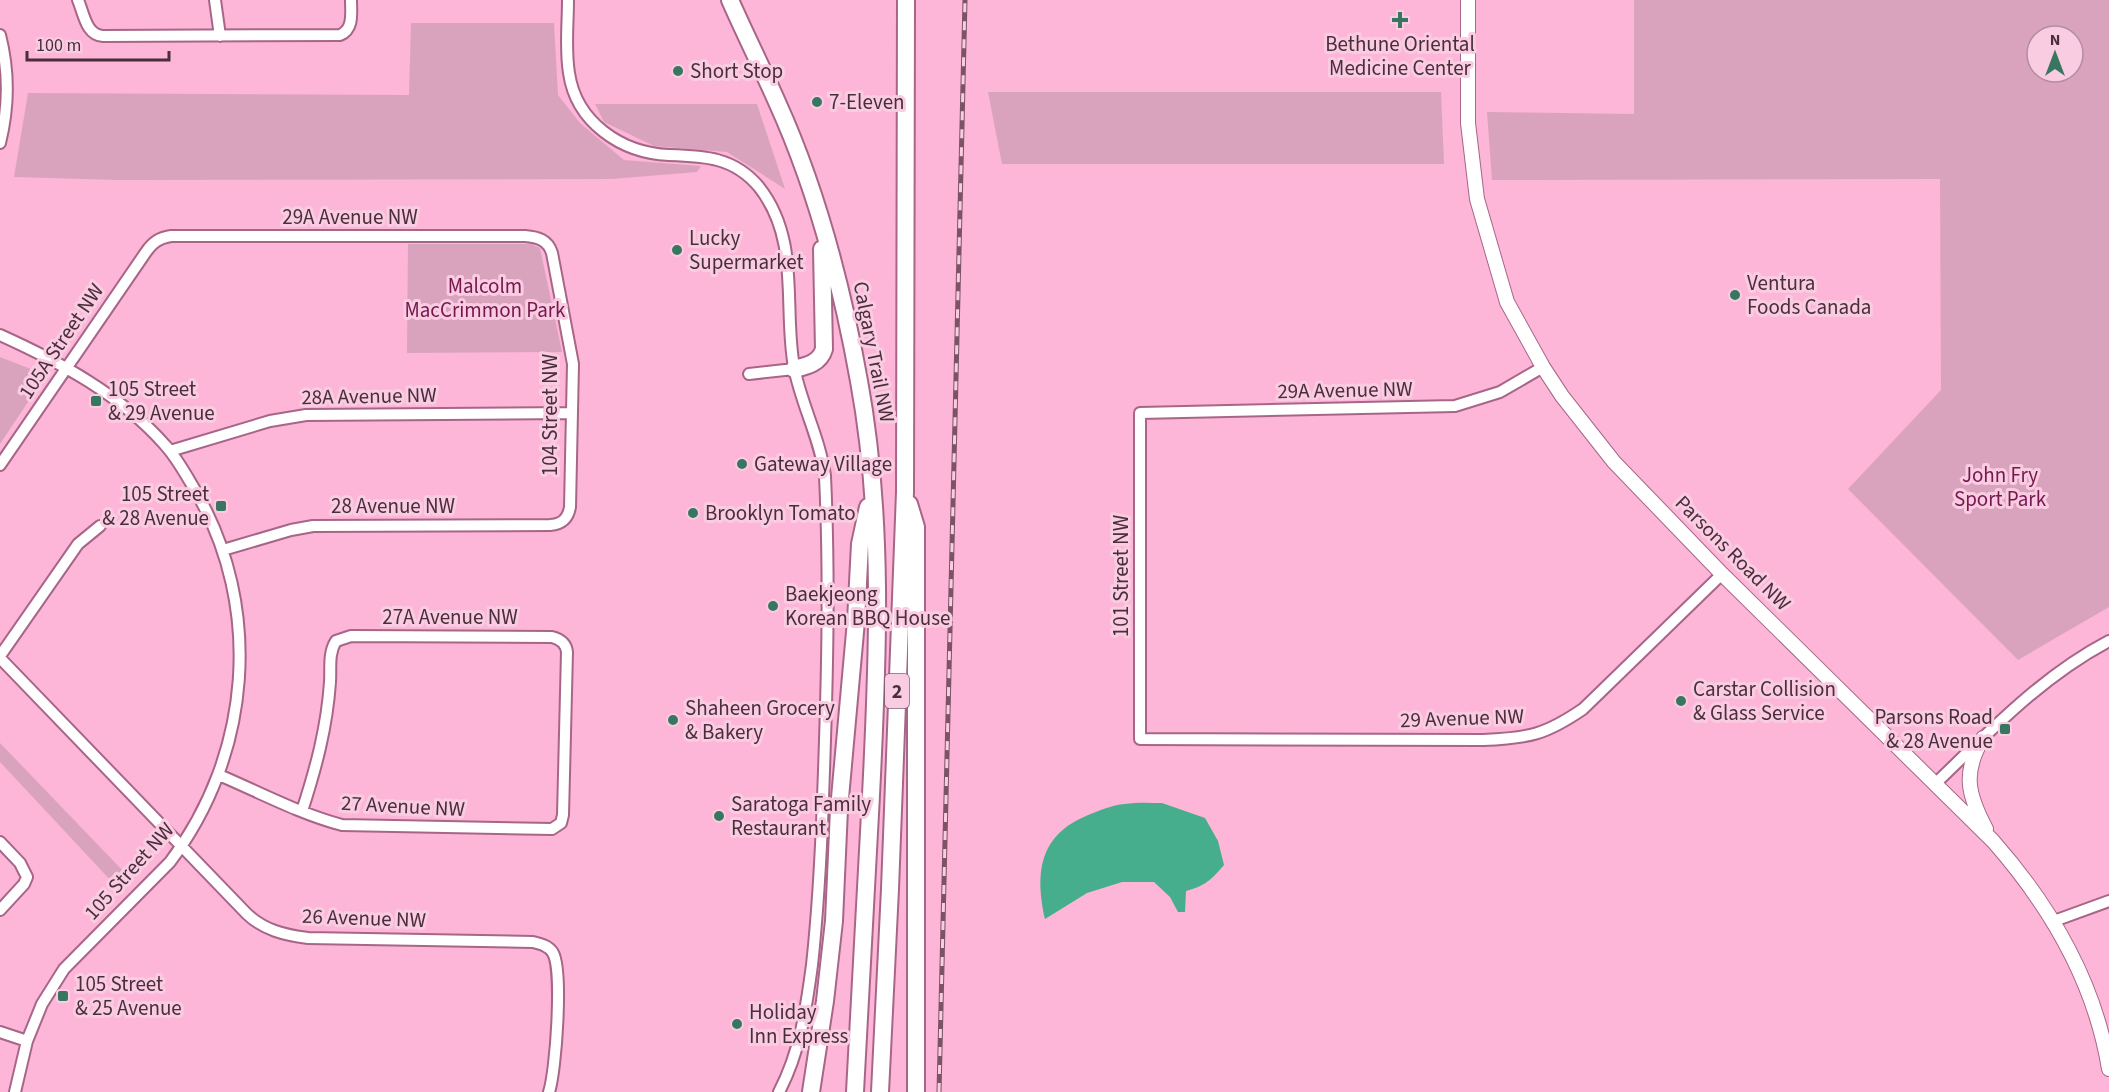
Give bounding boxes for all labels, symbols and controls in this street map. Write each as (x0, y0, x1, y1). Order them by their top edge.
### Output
marker: Bethune Oriental Medicine Center (1391, 11, 1409, 29)
scale bar (27, 24, 170, 62)
north arrow (2025, 24, 2085, 84)
place label: Bethune Oriental Medicine Center (1325, 29, 1475, 83)
text: N (2050, 29, 2060, 51)
text: 100 m (36, 33, 81, 58)
place label: Short Stop (690, 56, 783, 86)
marker: Short Stop (671, 64, 685, 78)
place label: 7-Eleven (829, 87, 905, 117)
marker: 7-Eleven (810, 95, 824, 109)
street label: 29A Avenue NW (282, 202, 418, 232)
place label: Lucky Supermarket (689, 223, 804, 277)
marker: Lucky Supermarket (670, 243, 684, 257)
place label: Ventura Foods Canada (1747, 268, 1871, 322)
park label: Malcolm MacCrimmon Park (404, 271, 566, 325)
street label: 105A Street NW (11, 277, 111, 405)
street label: Calgary Trail NW (846, 279, 902, 426)
marker: Ventura Foods Canada (1728, 288, 1742, 302)
street label: 104 Street NW (535, 353, 565, 476)
place label: 105 Street & 29 Avenue (108, 374, 215, 428)
street label: 29A Avenue NW (1277, 374, 1413, 406)
street label: 28A Avenue NW (301, 380, 437, 412)
marker: 105 Street & 29 Avenue (89, 394, 103, 408)
place label: Gateway Village (754, 449, 892, 479)
marker: Gateway Village (735, 457, 749, 471)
park label: John Fry Sport Park (1954, 460, 2047, 514)
place label: 105 Street & 28 Avenue (102, 479, 209, 533)
street label: Parsons Road NW (1668, 488, 1798, 618)
street label: 28 Avenue NW (331, 491, 456, 521)
place label: Brooklyn Tomato (705, 498, 856, 528)
marker: 105 Street & 28 Avenue (214, 499, 228, 513)
marker: Brooklyn Tomato (686, 506, 700, 520)
street label: 101 Street NW (1106, 514, 1136, 637)
place label: Baekjeong Korean BBQ House (785, 579, 950, 633)
marker: Baekjeong Korean BBQ House (766, 599, 780, 613)
street label: 27A Avenue NW (382, 602, 518, 632)
road number: 2 (885, 674, 909, 708)
place label: Carstar Collision & Glass Service (1693, 674, 1836, 728)
place label: Shaheen Grocery & Bakery (685, 693, 835, 747)
marker: Carstar Collision & Glass Service (1674, 694, 1688, 708)
street label: 29 Avenue NW (1399, 701, 1525, 735)
place label: Parsons Road & 28 Avenue (1874, 702, 1993, 756)
marker: Shaheen Grocery & Bakery (666, 713, 680, 727)
marker: Parsons Road & 28 Avenue (1998, 722, 2012, 736)
street label: 27 Avenue NW (340, 788, 466, 824)
place label: Saratoga Family Restaurant (731, 789, 871, 843)
marker: Saratoga Family Restaurant (712, 809, 726, 823)
street label: 105 Street NW (77, 815, 181, 927)
street label: 26 Avenue NW (301, 901, 427, 935)
place label: 105 Street & 25 Avenue (75, 969, 182, 1023)
marker: 105 Street & 25 Avenue (56, 989, 70, 1003)
place label: Holiday Inn Express (749, 997, 848, 1051)
marker: Holiday Inn Express (730, 1017, 744, 1031)

